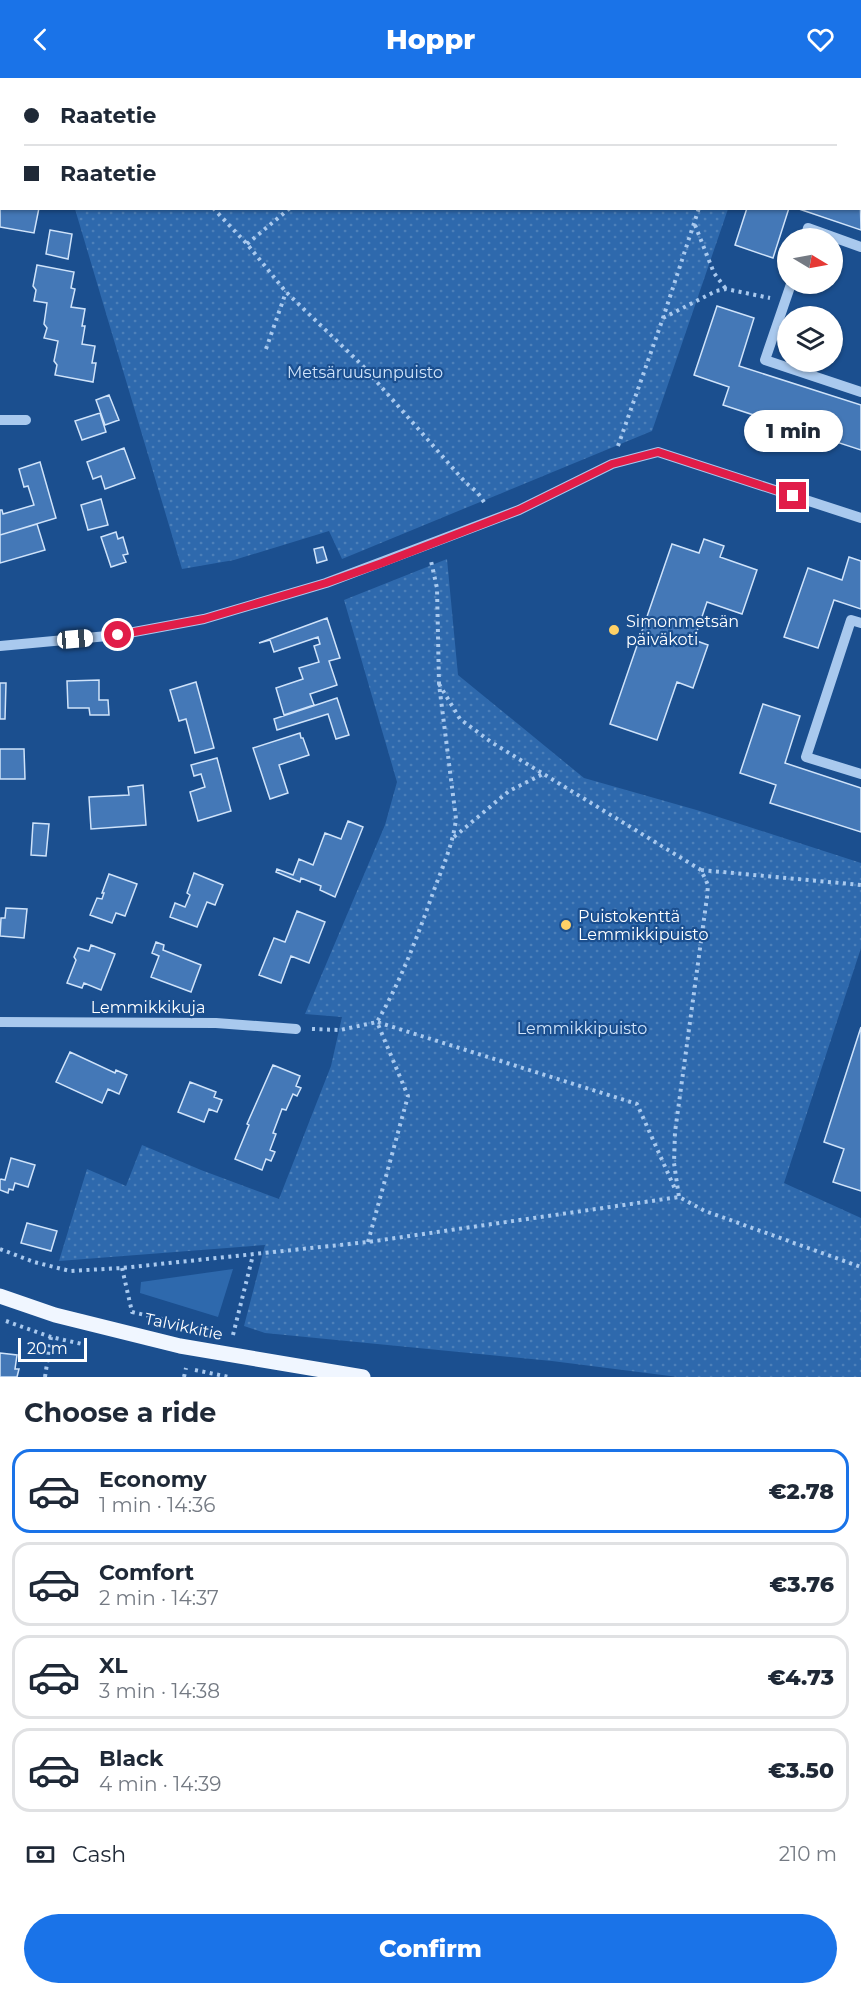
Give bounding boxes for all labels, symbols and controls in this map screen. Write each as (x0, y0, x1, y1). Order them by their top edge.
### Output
icon: back (24, 23, 57, 56)
text: Hoppr (386, 23, 475, 56)
icon: heart (804, 23, 837, 56)
text: Raatetie (60, 102, 156, 129)
text: Raatetie (60, 160, 156, 187)
north arrow (777, 228, 843, 294)
map controls (777, 228, 843, 372)
button: layers (777, 306, 843, 372)
park label: Metsäruusunpuisto (287, 363, 443, 382)
callout: 1 min (744, 409, 842, 451)
text: 1 min (766, 419, 821, 443)
route end (779, 482, 806, 509)
place label: Simonmetsän päiväkoti (626, 612, 739, 649)
route start (104, 621, 131, 648)
marker: Simonmetsän päiväkoti (607, 623, 621, 637)
car (56, 628, 94, 650)
place label: Puistokenttä Lemmikkipuisto (578, 907, 709, 944)
marker: Puistokenttä Lemmikkipuisto (559, 918, 573, 932)
street label: Lemmikkikuja (91, 998, 205, 1017)
park label: Lemmikkipuisto (517, 1019, 647, 1038)
street label: Talvikkitie (143, 1309, 225, 1344)
scale bar (18, 1335, 87, 1362)
text: 20 m (27, 1339, 68, 1358)
text: Choose a ride (24, 1396, 216, 1429)
icon: car (27, 1464, 81, 1518)
text: Economy (99, 1466, 207, 1493)
text: €2.78 (769, 1478, 834, 1505)
text: 1 min · 14:36 (99, 1493, 215, 1517)
icon: car (27, 1557, 81, 1611)
text: Comfort (99, 1559, 194, 1586)
text: €3.76 (769, 1571, 834, 1598)
text: 2 min · 14:37 (99, 1586, 219, 1610)
icon: car (27, 1650, 81, 1704)
text: XL (99, 1652, 128, 1679)
text: €4.73 (767, 1664, 834, 1691)
text: 3 min · 14:38 (99, 1679, 220, 1703)
icon: car (27, 1743, 81, 1797)
text: Black (99, 1745, 163, 1772)
text: €3.50 (768, 1757, 834, 1784)
text: 4 min · 14:39 (99, 1772, 221, 1796)
icon: cash (24, 1838, 57, 1871)
text: Cash (72, 1841, 126, 1868)
text: 210 m (779, 1842, 837, 1866)
button: Confirm (24, 1914, 837, 1983)

